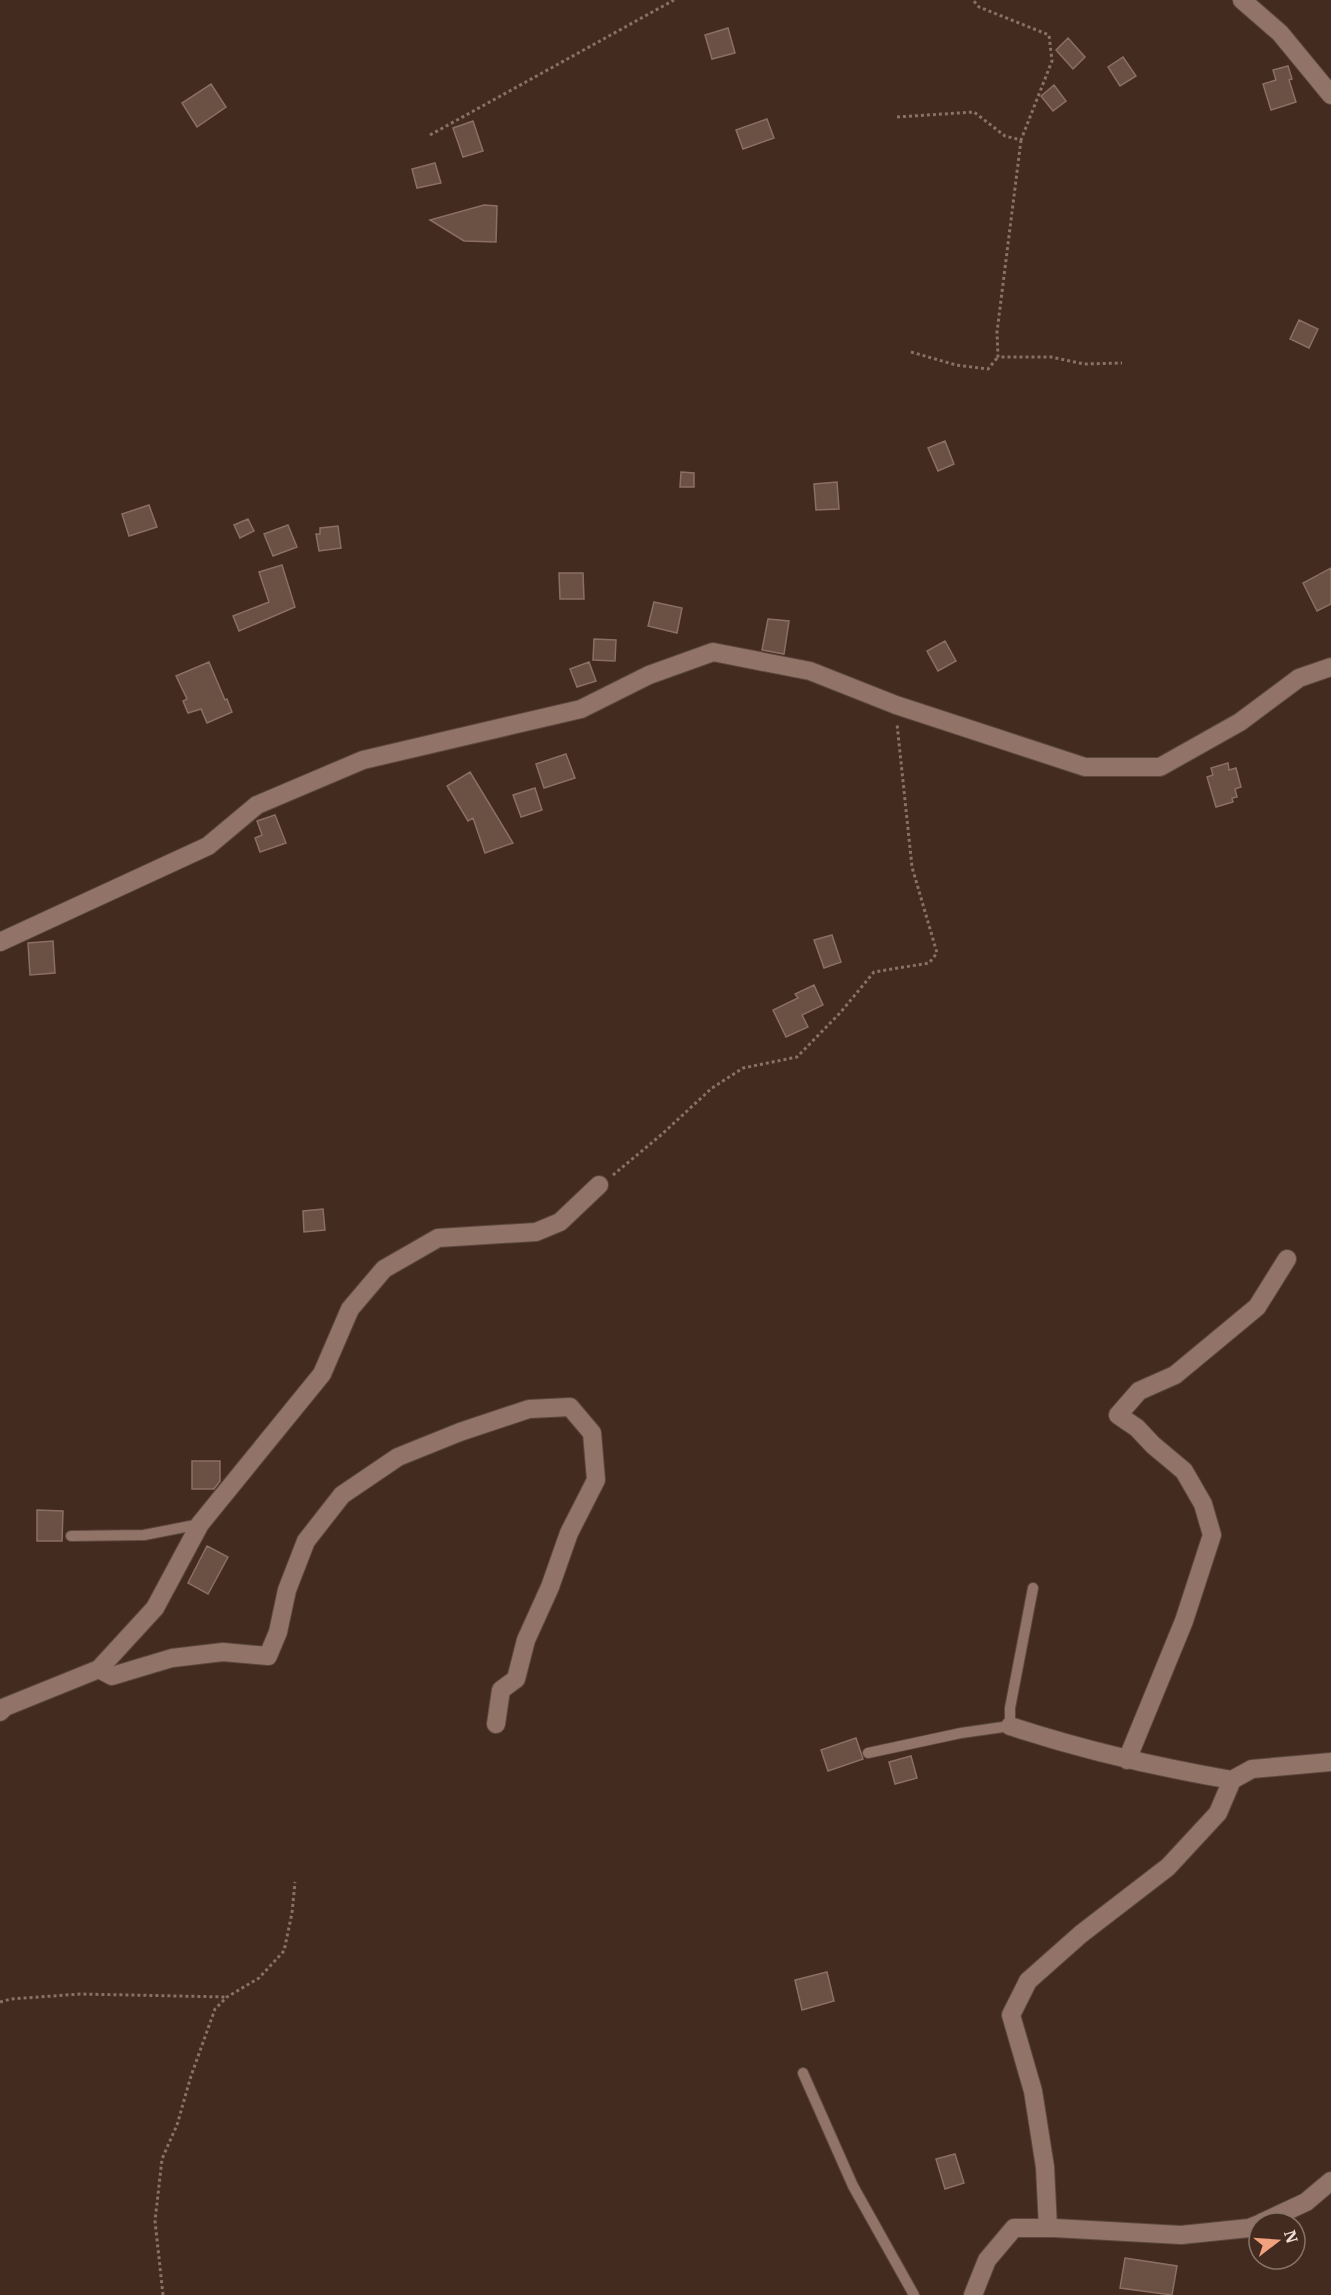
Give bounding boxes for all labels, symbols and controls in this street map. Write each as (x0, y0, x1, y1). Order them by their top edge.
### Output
north arrow (1247, 2211, 1307, 2271)
text: N (1280, 2228, 1303, 2246)

